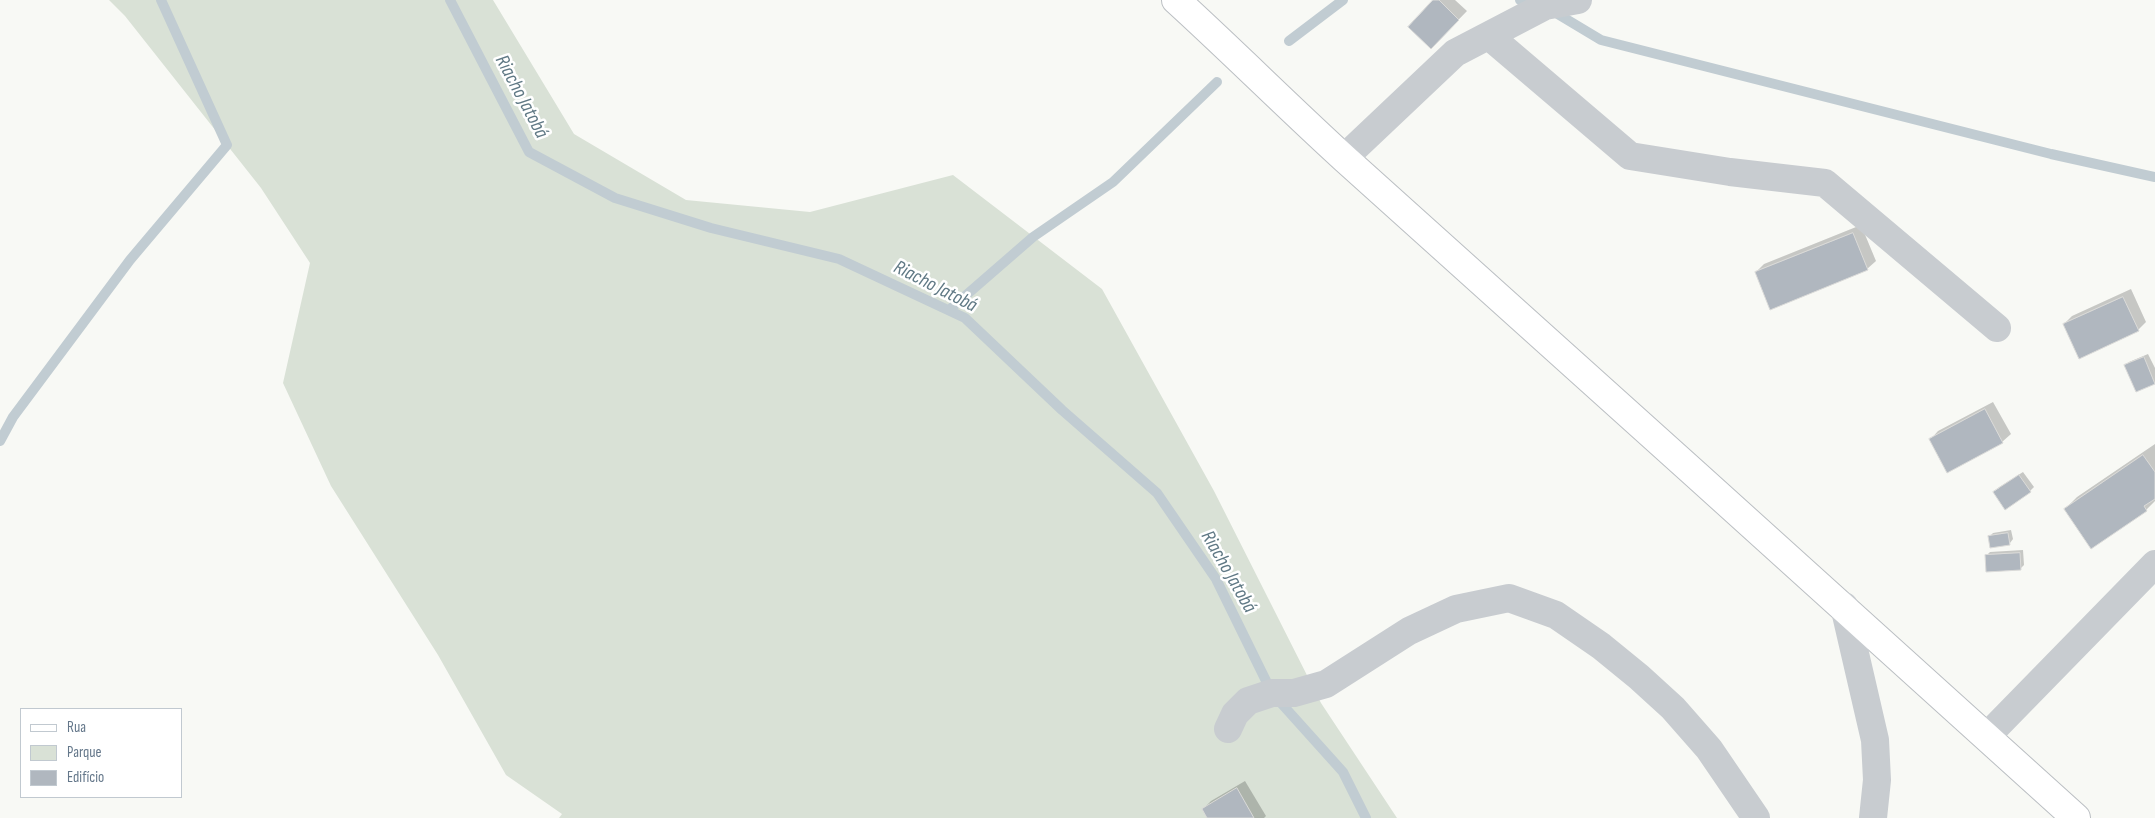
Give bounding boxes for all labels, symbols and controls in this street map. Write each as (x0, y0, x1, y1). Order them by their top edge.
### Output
water label: Riacho Jatobá (489, 51, 553, 143)
water label: Riacho Jatobá (889, 256, 981, 318)
water label: Riacho Jatobá (1195, 527, 1261, 617)
legend (20, 708, 182, 798)
text: Rua (67, 718, 86, 737)
text: Parque (67, 743, 102, 762)
text: Edifício (67, 768, 104, 787)

